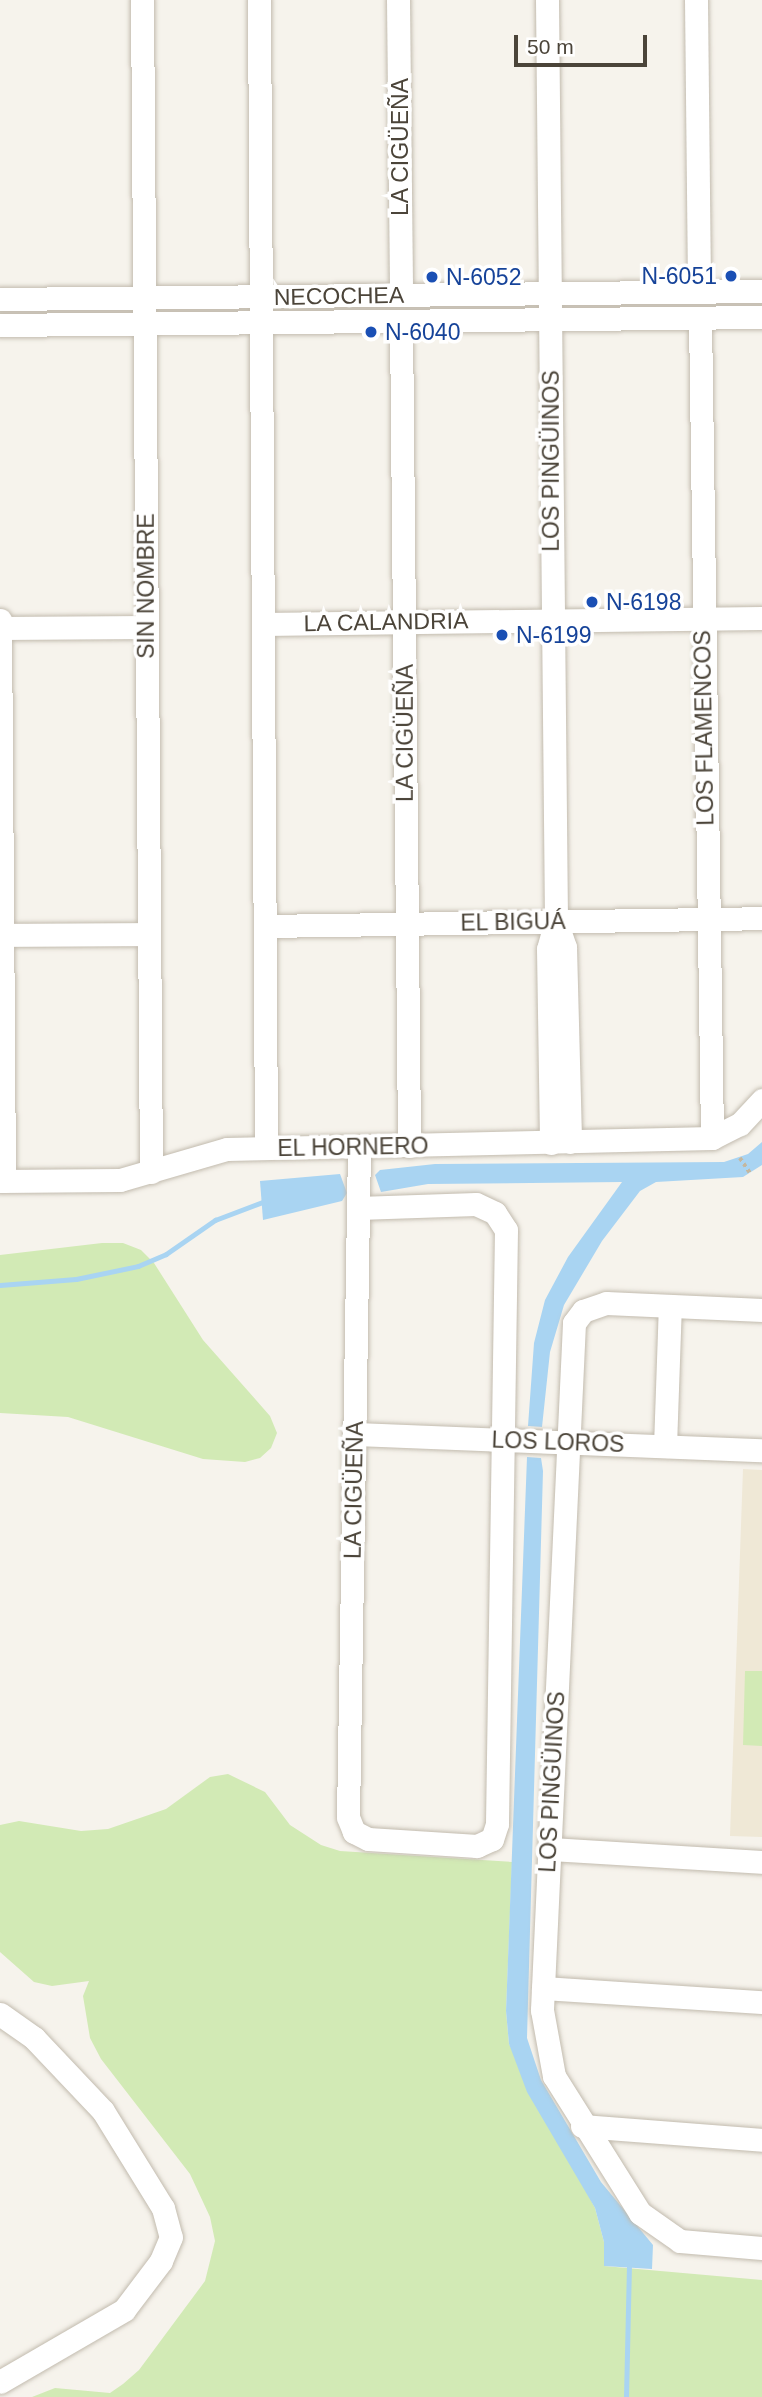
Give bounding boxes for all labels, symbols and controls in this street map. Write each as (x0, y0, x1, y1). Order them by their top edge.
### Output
scale bar (517, 21, 650, 65)
text: 50 m (527, 35, 574, 58)
street label: LA CIGÜEÑA (386, 77, 414, 217)
place label: N-6051 (642, 262, 717, 290)
place label: N-6052 (446, 263, 521, 291)
marker: N-6051 (723, 268, 739, 284)
marker: N-6052 (424, 269, 440, 285)
street label: NECOCHEA (274, 281, 404, 311)
place label: N-6040 (385, 318, 460, 346)
marker: N-6040 (363, 324, 379, 340)
street label: LOS PINGÜINOS (537, 370, 565, 552)
street label: SIN NOMBRE (132, 513, 160, 659)
place label: N-6198 (606, 588, 681, 616)
marker: N-6198 (584, 594, 600, 610)
street label: LA CALANDRIA (303, 607, 469, 637)
place label: N-6199 (516, 621, 591, 649)
marker: N-6199 (494, 627, 510, 643)
street label: LOS FLAMENCOS (688, 630, 720, 826)
street label: LA CIGÜEÑA (391, 663, 419, 803)
street label: EL BIGUÁ (460, 907, 566, 937)
street label: EL HORNERO (277, 1132, 429, 1162)
street label: LA CIGÜEÑA (339, 1420, 369, 1560)
street label: LOS LOROS (491, 1426, 625, 1458)
street label: LOS PINGÜINOS (533, 1691, 571, 1873)

